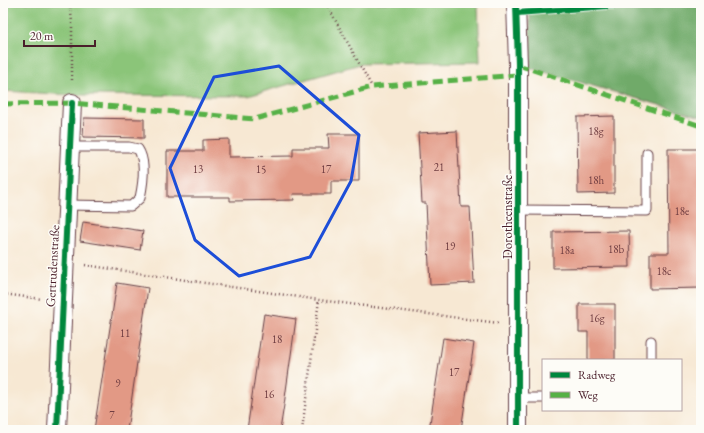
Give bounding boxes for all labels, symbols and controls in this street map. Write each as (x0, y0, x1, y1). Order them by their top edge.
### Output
scale bar (24, 22, 95, 48)
text: 20 m (30, 28, 54, 44)
house number: 18g (588, 124, 604, 138)
house number: 21 (434, 160, 444, 174)
house number: 13 (193, 162, 203, 176)
house number: 15 (256, 162, 266, 176)
house number: 17 (321, 162, 332, 176)
house number: 18h (588, 173, 604, 187)
street label: Dorotheenstraße (499, 175, 516, 259)
house number: 18e (675, 204, 690, 218)
street label: Gertrudenstraße (42, 225, 63, 307)
house number: 19 (445, 239, 456, 253)
house number: 18b (608, 242, 624, 256)
house number: 18a (560, 243, 575, 257)
house number: 18c (656, 264, 672, 278)
house number: 16g (589, 311, 605, 325)
house number: 11 (120, 326, 130, 340)
house number: 18 (272, 332, 282, 346)
legend (542, 359, 682, 411)
house number: 17 (449, 365, 460, 379)
text: Radweg (578, 367, 616, 383)
house number: 9 (115, 376, 121, 390)
house number: 16 (264, 387, 275, 401)
text: Weg (578, 387, 598, 403)
house number: 7 (109, 408, 115, 422)

